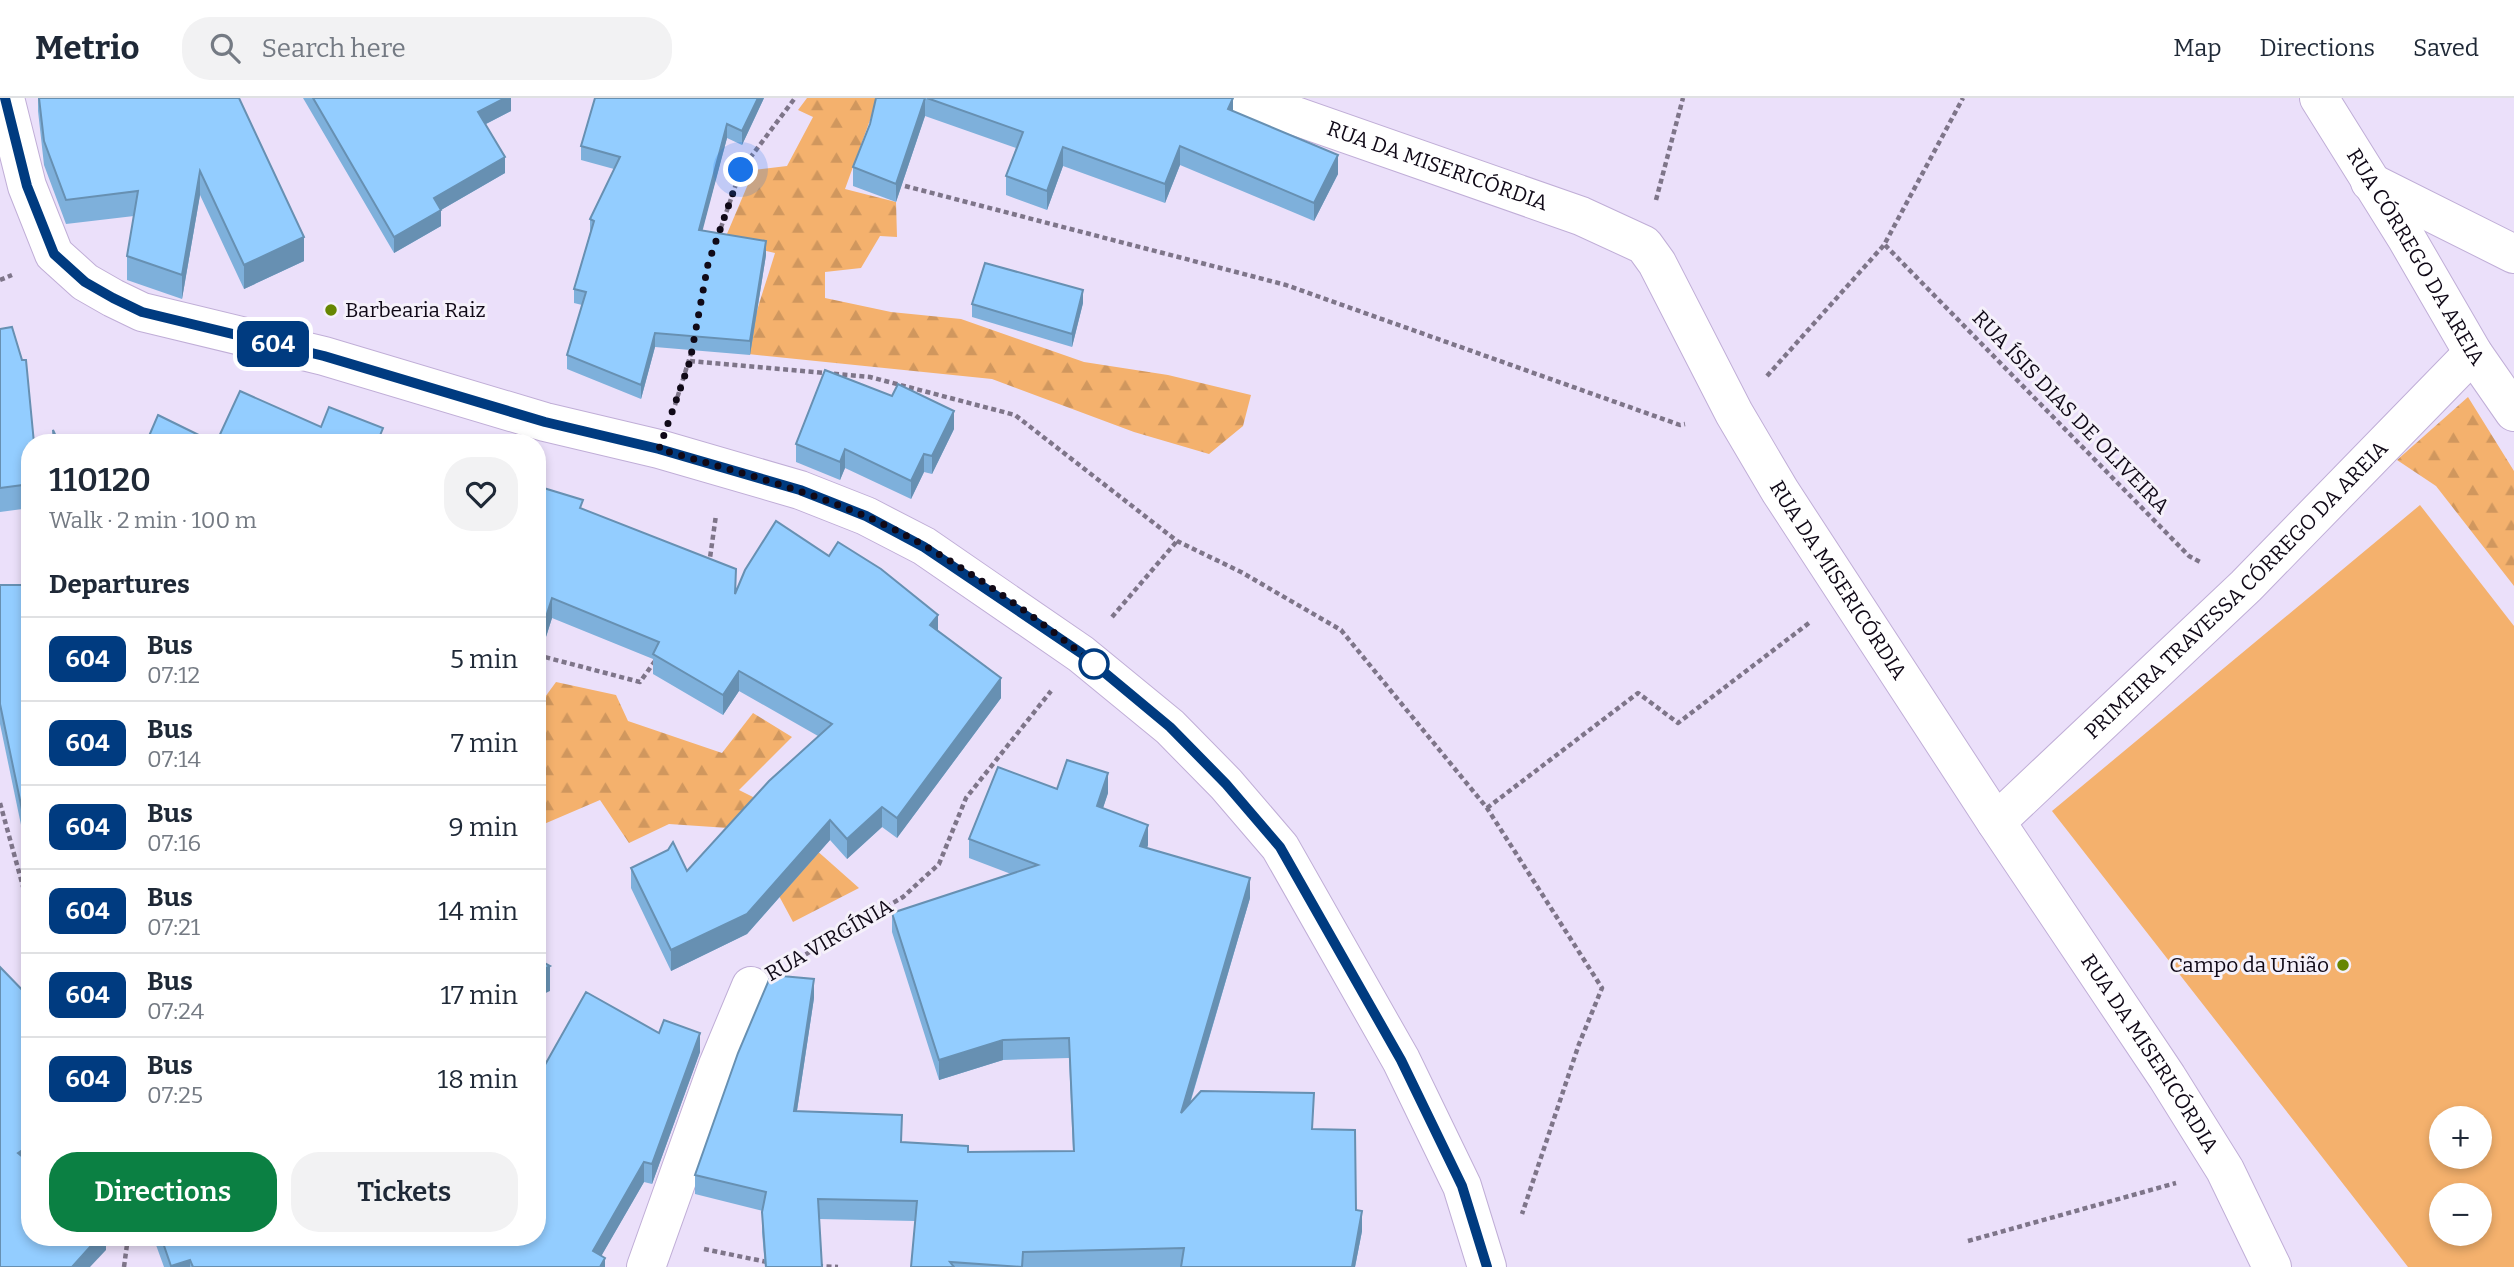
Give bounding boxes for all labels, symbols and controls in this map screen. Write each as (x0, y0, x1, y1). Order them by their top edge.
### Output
search box (182, 17, 672, 80)
text: Metrio (35, 28, 140, 68)
icon: search (206, 29, 244, 67)
text: Search here (262, 33, 406, 64)
text: Map (2173, 34, 2222, 62)
text: Directions (2260, 34, 2375, 62)
text: Saved (2413, 34, 2479, 62)
street label: RUA DA MISERICÓRDIA (1324, 115, 1552, 216)
street label: RUA CÓRREGO DA AREIA (2341, 144, 2491, 370)
your location (723, 152, 758, 187)
place label: Barbearia Raiz (345, 297, 486, 323)
marker: Barbearia Raiz (323, 302, 339, 318)
street label: RUA ÍSIS DIAS DE OLIVEIRA (1967, 305, 2175, 519)
line badge: 604 (233, 321, 313, 367)
text: 604 (251, 330, 295, 358)
street label: PRIMEIRA TRAVESSA CÓRREGO DA AREIA (2079, 435, 2393, 745)
button: heart (444, 457, 518, 531)
text: 110120 (49, 460, 151, 500)
street label: RUA DA MISERICÓRDIA (1764, 476, 1912, 684)
text: Walk · 2 min · 100 m (49, 506, 257, 534)
text: Departures (49, 569, 190, 600)
text: Bus (147, 630, 193, 661)
text: 5 min (450, 644, 518, 675)
text: 604 (65, 645, 110, 673)
unlabelled marker (1079, 649, 1109, 679)
text: 07:12 (147, 661, 200, 689)
text: Bus (147, 714, 193, 745)
text: 7 min (451, 728, 518, 759)
text: 604 (65, 729, 110, 757)
text: 07:14 (147, 745, 201, 773)
text: Bus (147, 798, 193, 829)
text: 9 min (449, 812, 518, 843)
text: 604 (65, 813, 110, 841)
text: 07:16 (147, 829, 201, 857)
text: Bus (147, 882, 193, 913)
street label: RUA VIRGÍNIA (760, 893, 898, 987)
text: 14 min (438, 896, 518, 927)
text: 604 (65, 897, 110, 925)
text: 07:21 (147, 913, 200, 941)
street label: RUA DA MISERICÓRDIA (2075, 949, 2224, 1158)
place label: Campo da União (2169, 952, 2329, 978)
marker: Campo da União (2335, 957, 2351, 973)
text: Bus (147, 966, 193, 997)
text: 17 min (440, 980, 518, 1011)
text: 604 (65, 981, 110, 1009)
text: 07:24 (147, 997, 204, 1025)
text: Bus (147, 1050, 193, 1081)
text: 18 min (438, 1064, 518, 1095)
text: 604 (65, 1065, 110, 1093)
text: 07:25 (147, 1081, 203, 1109)
map controls (2429, 1106, 2492, 1246)
button: + (2429, 1106, 2492, 1169)
button: Directions (49, 1152, 277, 1232)
button: Tickets (291, 1152, 518, 1232)
button: − (2429, 1183, 2492, 1246)

